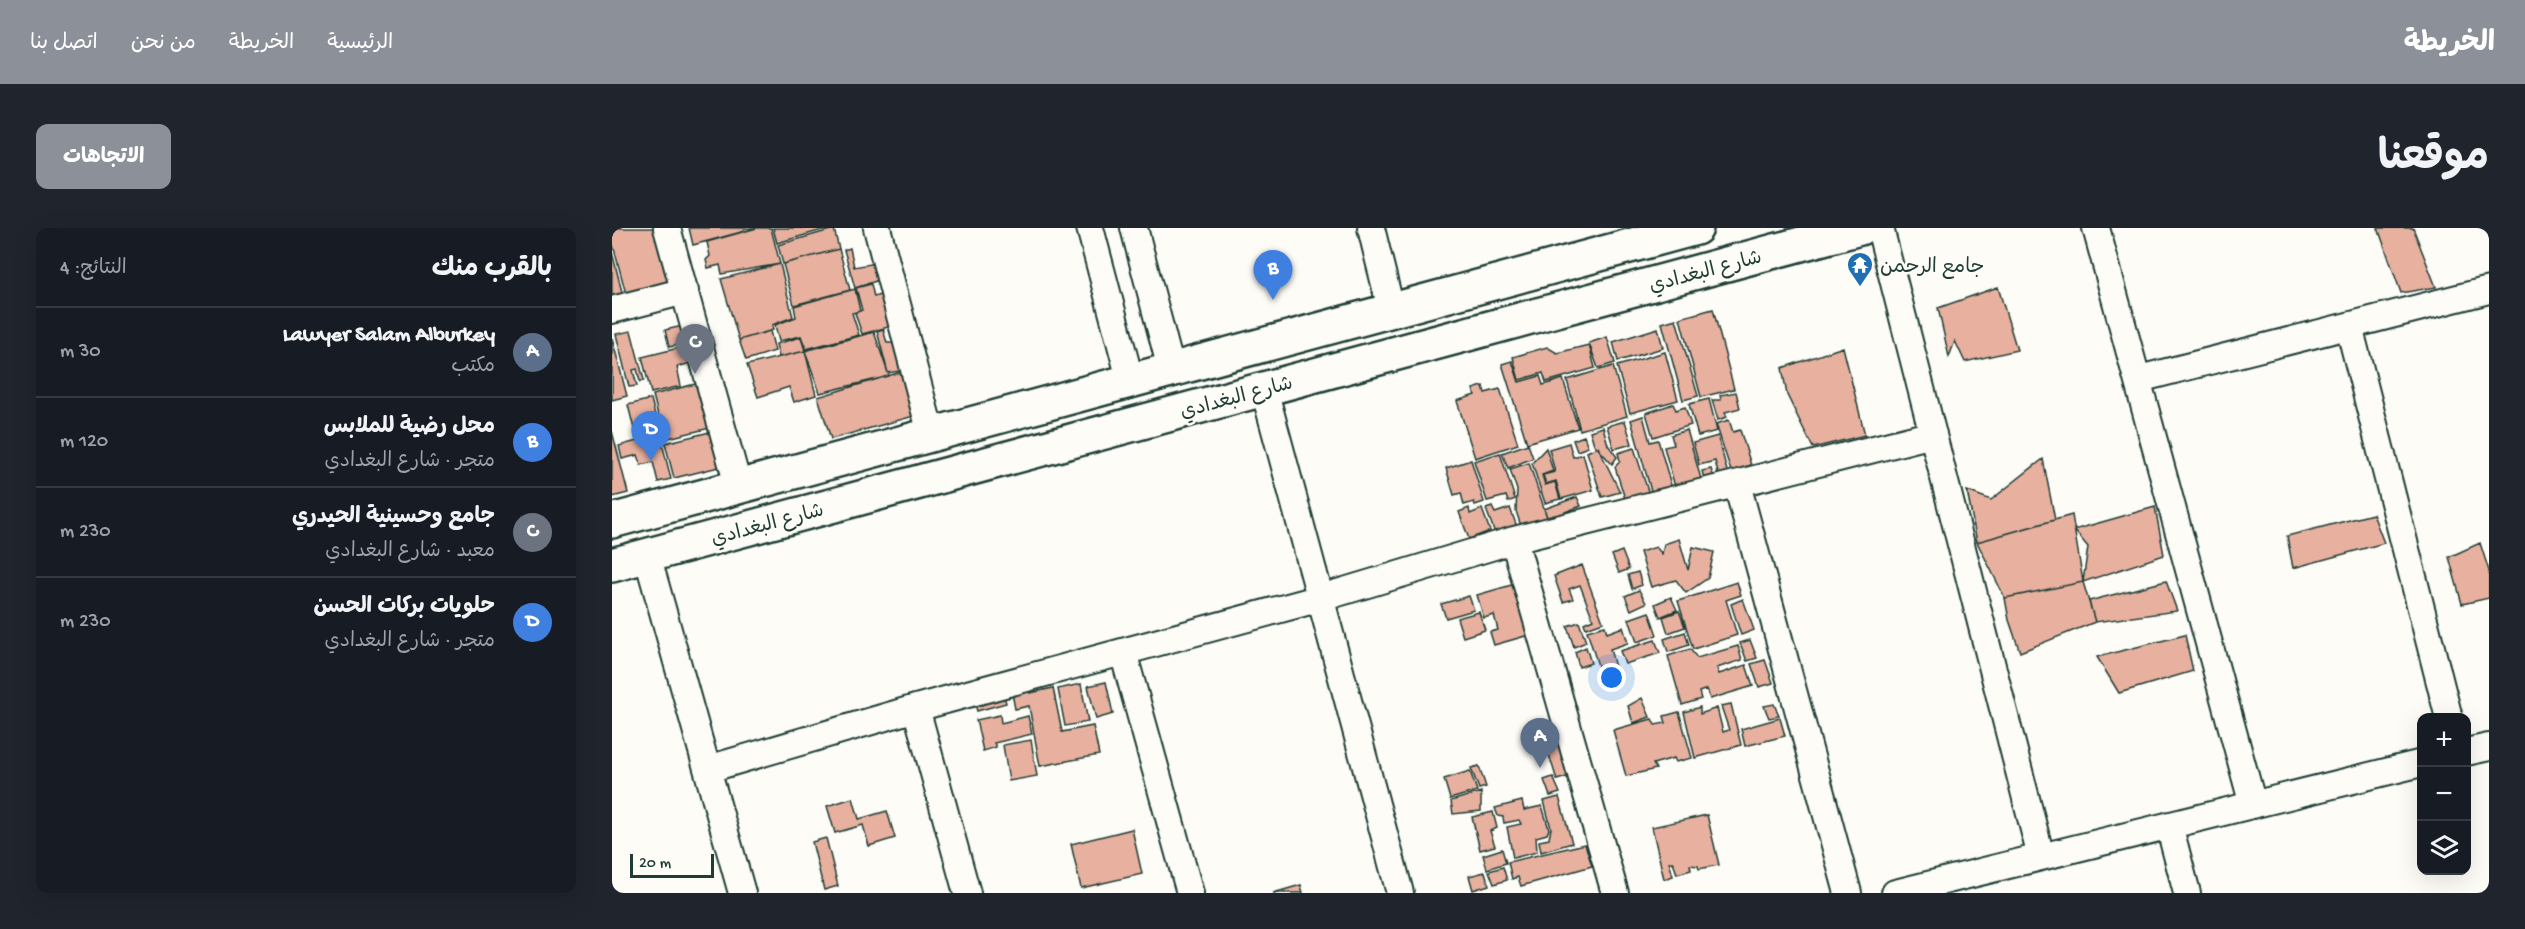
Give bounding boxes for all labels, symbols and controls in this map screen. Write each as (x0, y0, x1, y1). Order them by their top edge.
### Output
text: الخريطة (2404, 28, 2495, 61)
text: اتصل بنا (30, 32, 98, 57)
text: من نحن (131, 32, 196, 57)
text: الخريطة (229, 32, 294, 57)
text: الرئيسية (327, 32, 393, 57)
button: الاتجاهات (36, 124, 171, 189)
text: موقعنا (2378, 136, 2489, 185)
street label: شارع البغدادي (1647, 246, 1765, 299)
pin: B (1254, 250, 1292, 300)
temple icon: جامع الرحمن (1845, 250, 1875, 288)
text: بالقرب منك (432, 255, 552, 286)
place label: جامع الرحمن (1880, 256, 1984, 280)
text: النتائج: 4 (60, 258, 127, 281)
text: Lawyer Salam Alburkey (283, 323, 495, 349)
pin: C (676, 324, 715, 374)
text: 30 m (60, 341, 101, 364)
text: A (527, 341, 538, 364)
text: مكتب (451, 356, 495, 379)
street label: شارع البغدادي (1178, 372, 1296, 425)
pin: D (632, 412, 670, 461)
text: محل رضية للملابس (324, 415, 495, 441)
text: 120 m (60, 431, 108, 454)
text: B (527, 431, 538, 454)
text: متجر · شارع البغدادي (325, 451, 495, 474)
street label: شارع البغدادي (709, 499, 827, 552)
text: جامع وحسينية الحيدري (292, 505, 495, 531)
text: 230 m (60, 521, 111, 544)
text: C (527, 521, 538, 544)
text: معبد · شارع البغدادي (325, 541, 495, 564)
text: حلويات بركات الحسن (313, 595, 495, 621)
text: 230 m (60, 611, 111, 634)
text: D (526, 611, 539, 634)
text: متجر · شارع البغدادي (325, 631, 495, 654)
your location (1597, 663, 1626, 692)
map controls (2417, 713, 2471, 875)
button: + (2417, 713, 2471, 767)
pin: A (1520, 718, 1560, 768)
button: − (2417, 767, 2471, 821)
button: layers (2417, 821, 2471, 875)
scale bar (630, 851, 714, 878)
text: 20 m (639, 855, 671, 874)

